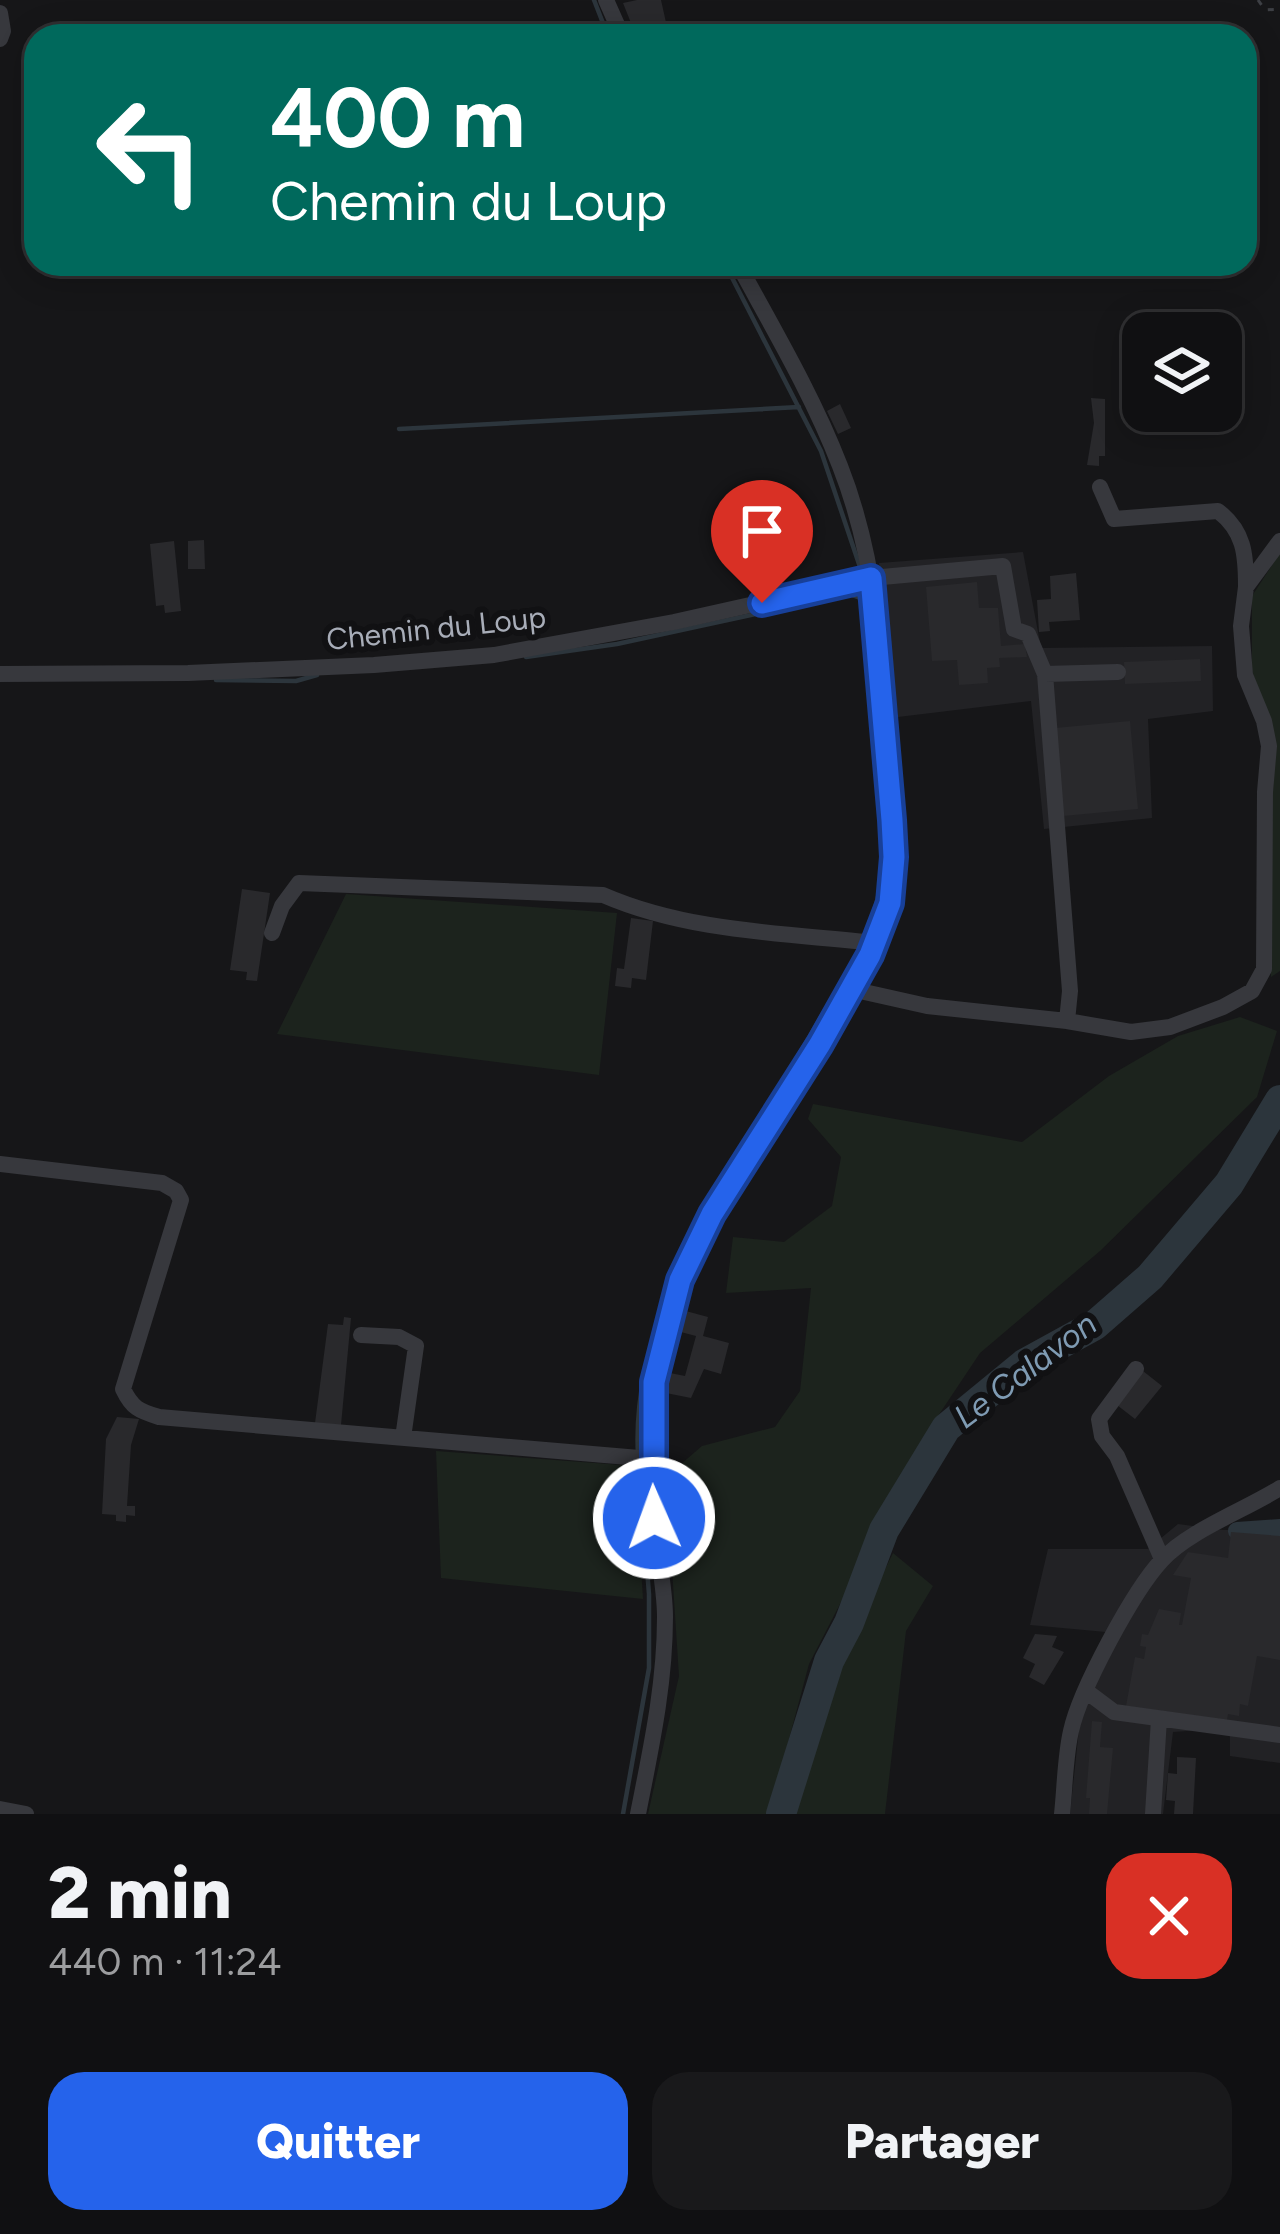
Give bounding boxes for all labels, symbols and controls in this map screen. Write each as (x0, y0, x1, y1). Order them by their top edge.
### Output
text: 400 m (270, 67, 525, 168)
icon: left (72, 72, 228, 228)
text: Chemin du Loup (270, 169, 667, 234)
map controls (1122, 312, 1242, 432)
button: layers (1122, 312, 1242, 432)
pin (711, 480, 813, 603)
icon: arrive (729, 498, 795, 564)
street label: Chemin du Loup (324, 598, 548, 658)
water label: Le Calavon (946, 1304, 1104, 1436)
position arrow (591, 1455, 717, 1581)
text: 2 min (48, 1850, 232, 1936)
button: close (1106, 1853, 1232, 1979)
text: 440 m · 11:24 (48, 1938, 282, 1985)
button: Quitter (48, 2072, 628, 2210)
button: Partager (652, 2072, 1232, 2210)

